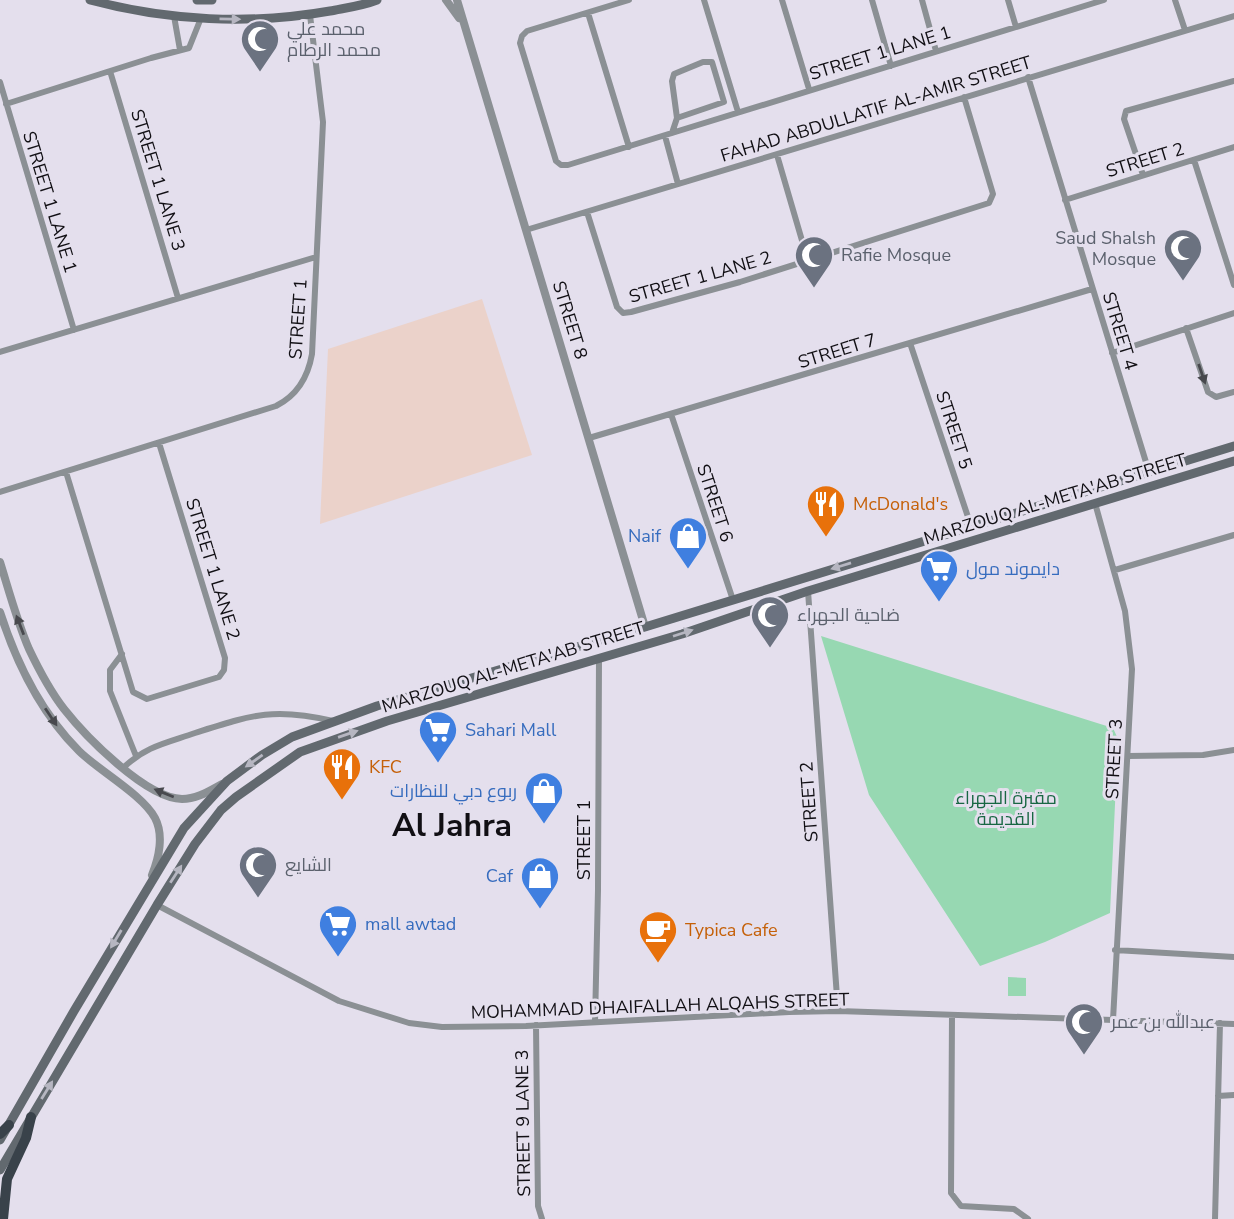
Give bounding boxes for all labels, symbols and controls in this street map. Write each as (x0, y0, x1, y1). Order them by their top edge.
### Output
one-way arrow (219, 13, 241, 25)
place label: محمد علي محمد الرطام (287, 17, 381, 62)
mosque icon: محمد علي محمد الرطام (239, 18, 281, 73)
street label: STREET 1 LANE 1 (806, 20, 954, 86)
street label: FAHAD ABDULLATIF AL-AMIR STREET (718, 50, 1035, 168)
street label: STREET 1 LANE 3 (125, 106, 191, 254)
street label: STREET 1 LANE 1 (17, 128, 83, 276)
street label: STREET 2 (1103, 137, 1187, 183)
place label: Saud Shalsh Mosque (1055, 226, 1156, 271)
mosque icon: Saud Shalsh Mosque (1162, 227, 1204, 282)
mosque icon: Rafie Mosque (793, 234, 835, 289)
place label: Rafie Mosque (841, 243, 951, 267)
street label: STREET 1 LANE 2 (626, 245, 774, 309)
street label: STREET 1 (283, 278, 313, 360)
street label: STREET 8 (547, 278, 593, 362)
street label: STREET 4 (1097, 289, 1143, 373)
street label: STREET 7 (795, 328, 879, 374)
one-way arrow (1197, 363, 1208, 384)
street label: STREET 5 (930, 388, 978, 472)
street label: MARZOUQ AL-META'AB STREET (921, 448, 1189, 550)
street label: STREET 6 (691, 461, 739, 545)
restaurant icon: McDonald's (805, 483, 847, 538)
place label: McDonald's (853, 492, 948, 516)
street label: STREET 1 LANE 2 (180, 495, 246, 643)
shop icon: Naif (667, 515, 709, 570)
place label: Naif (628, 524, 662, 548)
supermarket icon: دايموند مول (918, 548, 960, 603)
place label: دايموند مول (966, 557, 1060, 581)
one-way arrow (830, 562, 851, 572)
mosque icon: ضاحية الجهراء (749, 594, 791, 649)
place label: ضاحية الجهراء (797, 603, 900, 627)
one-way arrow (14, 614, 25, 635)
street label: MARZOUQ AL-META'AB STREET (379, 616, 647, 718)
one-way arrow (673, 627, 694, 638)
one-way arrow (44, 708, 58, 726)
supermarket icon: Sahari Mall (417, 709, 459, 764)
place label: Sahari Mall (465, 718, 557, 742)
street label: STREET 3 (1100, 718, 1128, 800)
one-way arrow (338, 728, 359, 739)
restaurant icon: KFC (321, 746, 363, 801)
one-way arrow (245, 754, 263, 768)
place label: KFC (369, 755, 402, 779)
street label: STREET 2 (794, 761, 824, 843)
shop icon: ربوع دبي للنظارات (523, 770, 565, 825)
place label: ربوع دبي للنظارات (390, 779, 517, 805)
park label: مقبرة الجهراء القديمة (955, 786, 1057, 831)
one-way arrow (154, 788, 175, 799)
street label: STREET 1 (572, 800, 596, 880)
district label: Al Jahra (392, 804, 512, 847)
mosque icon: الشايع (237, 844, 279, 899)
place label: الشايع (285, 853, 332, 877)
shop icon: Caf (519, 855, 561, 910)
one-way arrow (170, 864, 183, 884)
place label: Caf (486, 864, 514, 888)
supermarket icon: mall awtad (317, 903, 359, 958)
cafe icon: Typica Cafe (637, 909, 679, 964)
place label: mall awtad (365, 912, 456, 936)
place label: Typica Cafe (685, 918, 778, 942)
one-way arrow (110, 929, 122, 948)
street label: MOHAMMAD DHAIFALLAH ALQAHS STREET (470, 987, 850, 1025)
mosque icon: عبدالله بن عمر (1063, 1001, 1105, 1056)
place label: عبدالله بن عمر (1110, 1010, 1215, 1034)
street label: STREET 9 LANE 3 (510, 1049, 536, 1197)
one-way arrow (41, 1081, 54, 1100)

